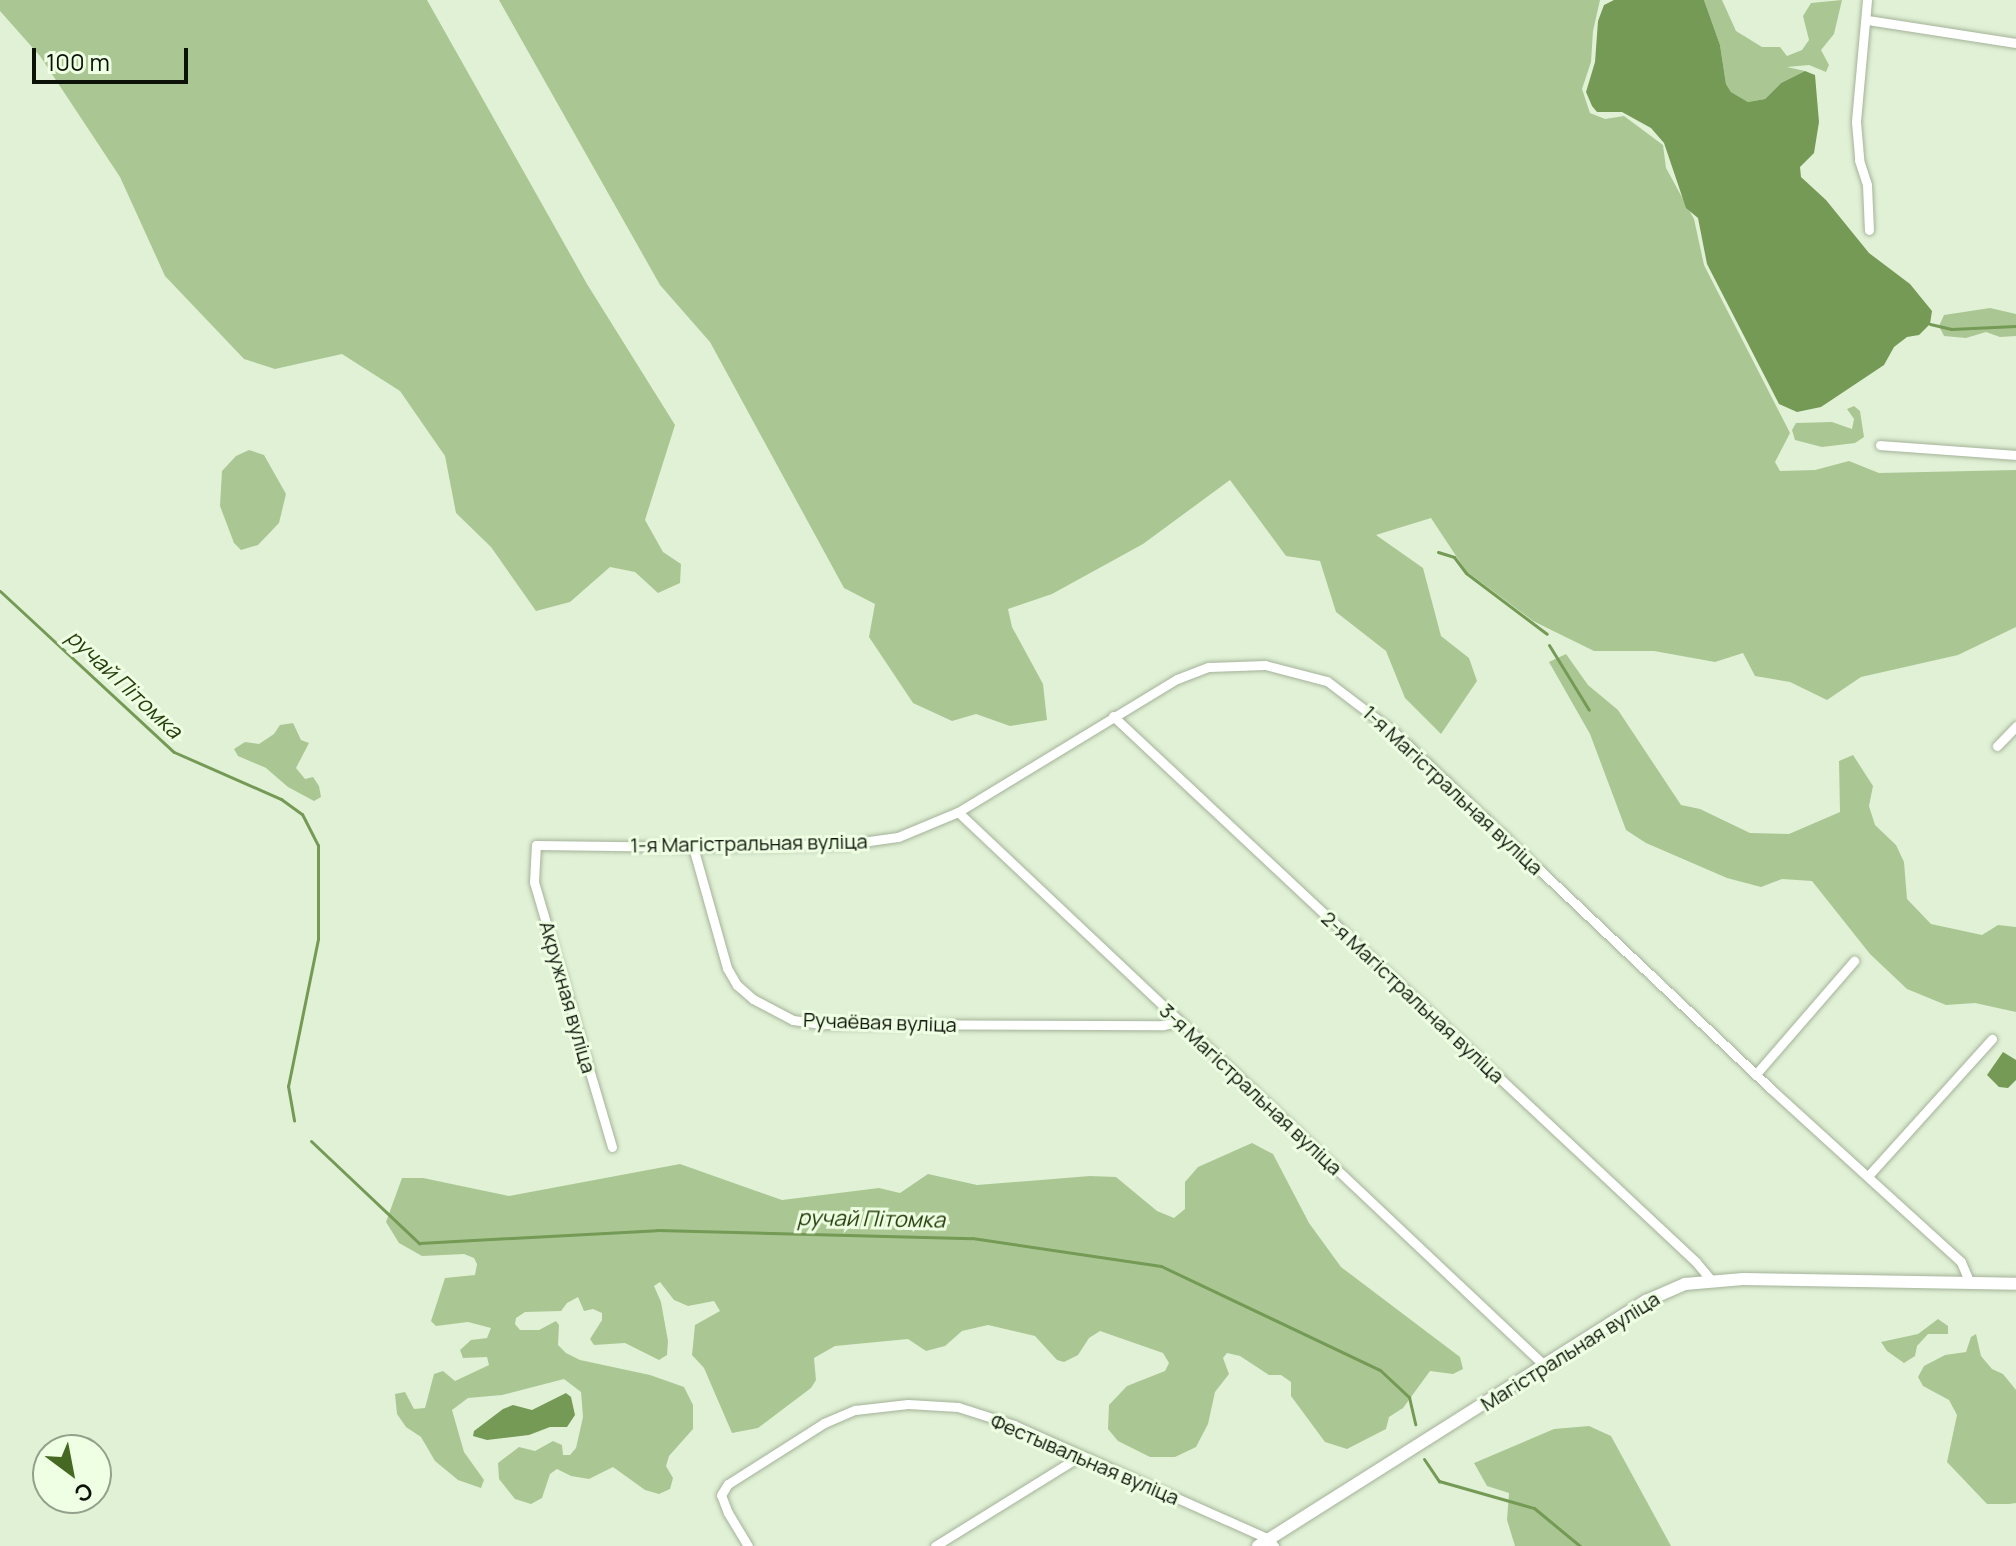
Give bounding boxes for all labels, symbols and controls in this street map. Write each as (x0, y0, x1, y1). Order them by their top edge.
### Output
scale bar (36, 32, 192, 82)
text: 100 m (46, 45, 110, 78)
water label: ручай Пітомка (61, 624, 187, 744)
street label: 1-я Магістральная вуліца (1358, 700, 1548, 880)
street label: 1-я Магістральная вуліца (630, 829, 868, 857)
street label: 2-я Магістральная вуліца (1317, 906, 1509, 1088)
street label: Акружная вуліца (535, 918, 601, 1076)
street label: 3-я Магістральная вуліца (1155, 998, 1347, 1180)
street label: Ручаёвая вуліца (803, 1007, 957, 1037)
water label: ручай Пітомка (797, 1205, 945, 1233)
street label: Магістральная вуліца (1476, 1286, 1664, 1416)
street label: Фестывальная вуліца (987, 1408, 1183, 1510)
north arrow (32, 1434, 112, 1514)
text: С (69, 1476, 98, 1510)

